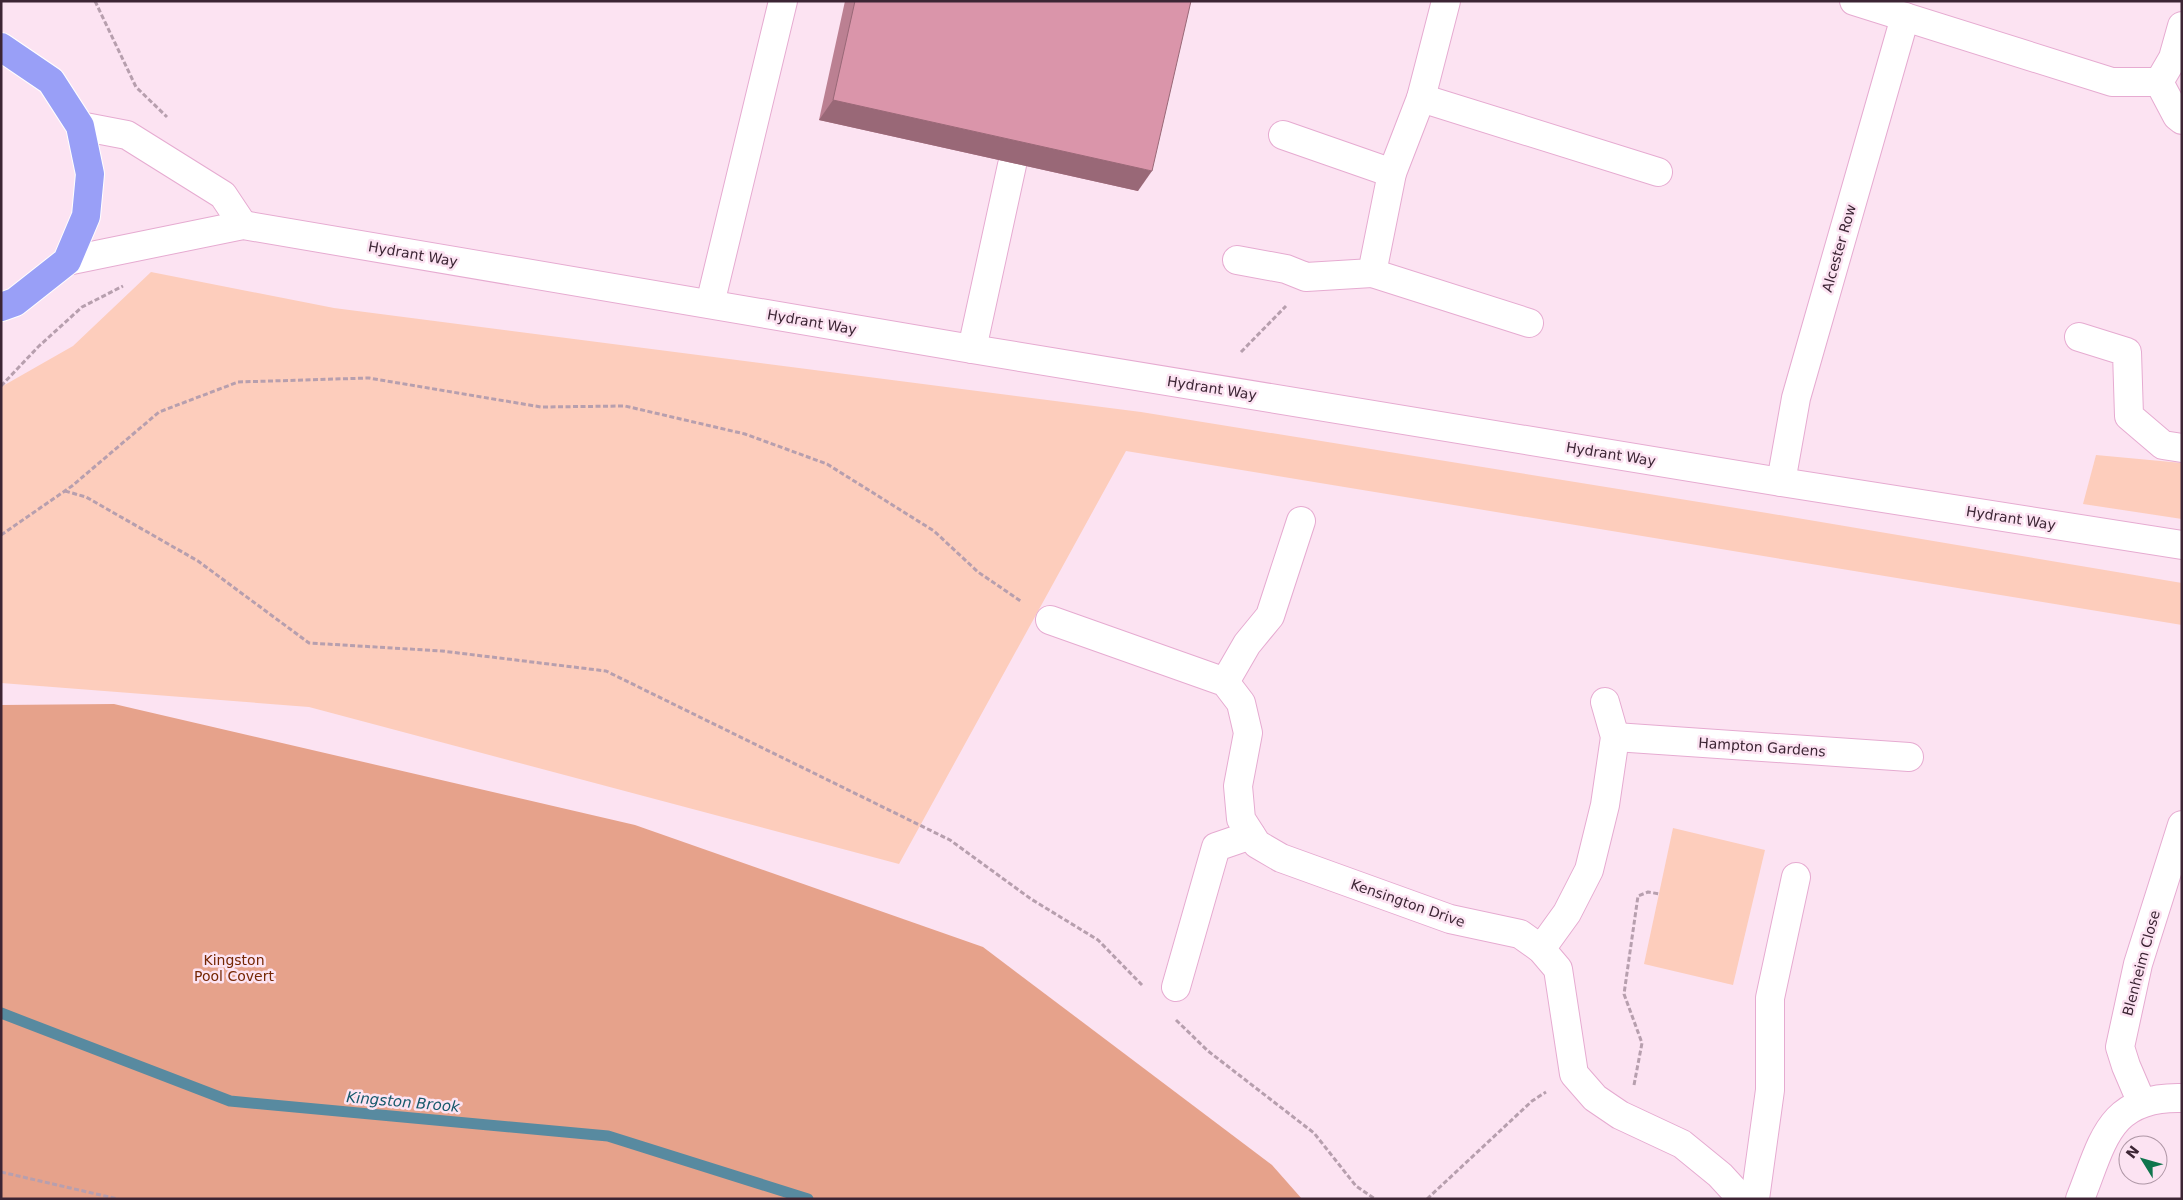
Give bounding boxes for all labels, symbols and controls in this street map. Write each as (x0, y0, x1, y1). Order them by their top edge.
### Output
street label: Alcester Row (1819, 202, 1859, 294)
street label: Hydrant Way (367, 238, 459, 270)
street label: Hydrant Way (766, 306, 858, 338)
street label: Hydrant Way (1166, 373, 1258, 403)
street label: Hydrant Way (1565, 439, 1657, 469)
street label: Hydrant Way (1965, 503, 2057, 533)
street label: Hampton Gardens (1698, 735, 1826, 759)
street label: Kensington Drive (1349, 876, 1467, 930)
street label: Blenheim Close (2119, 908, 2163, 1018)
park label: Kingston Pool Covert (194, 952, 274, 984)
water label: Kingston Brook (346, 1088, 462, 1116)
north arrow (2118, 1135, 2168, 1185)
text: N (2123, 1143, 2143, 1162)

